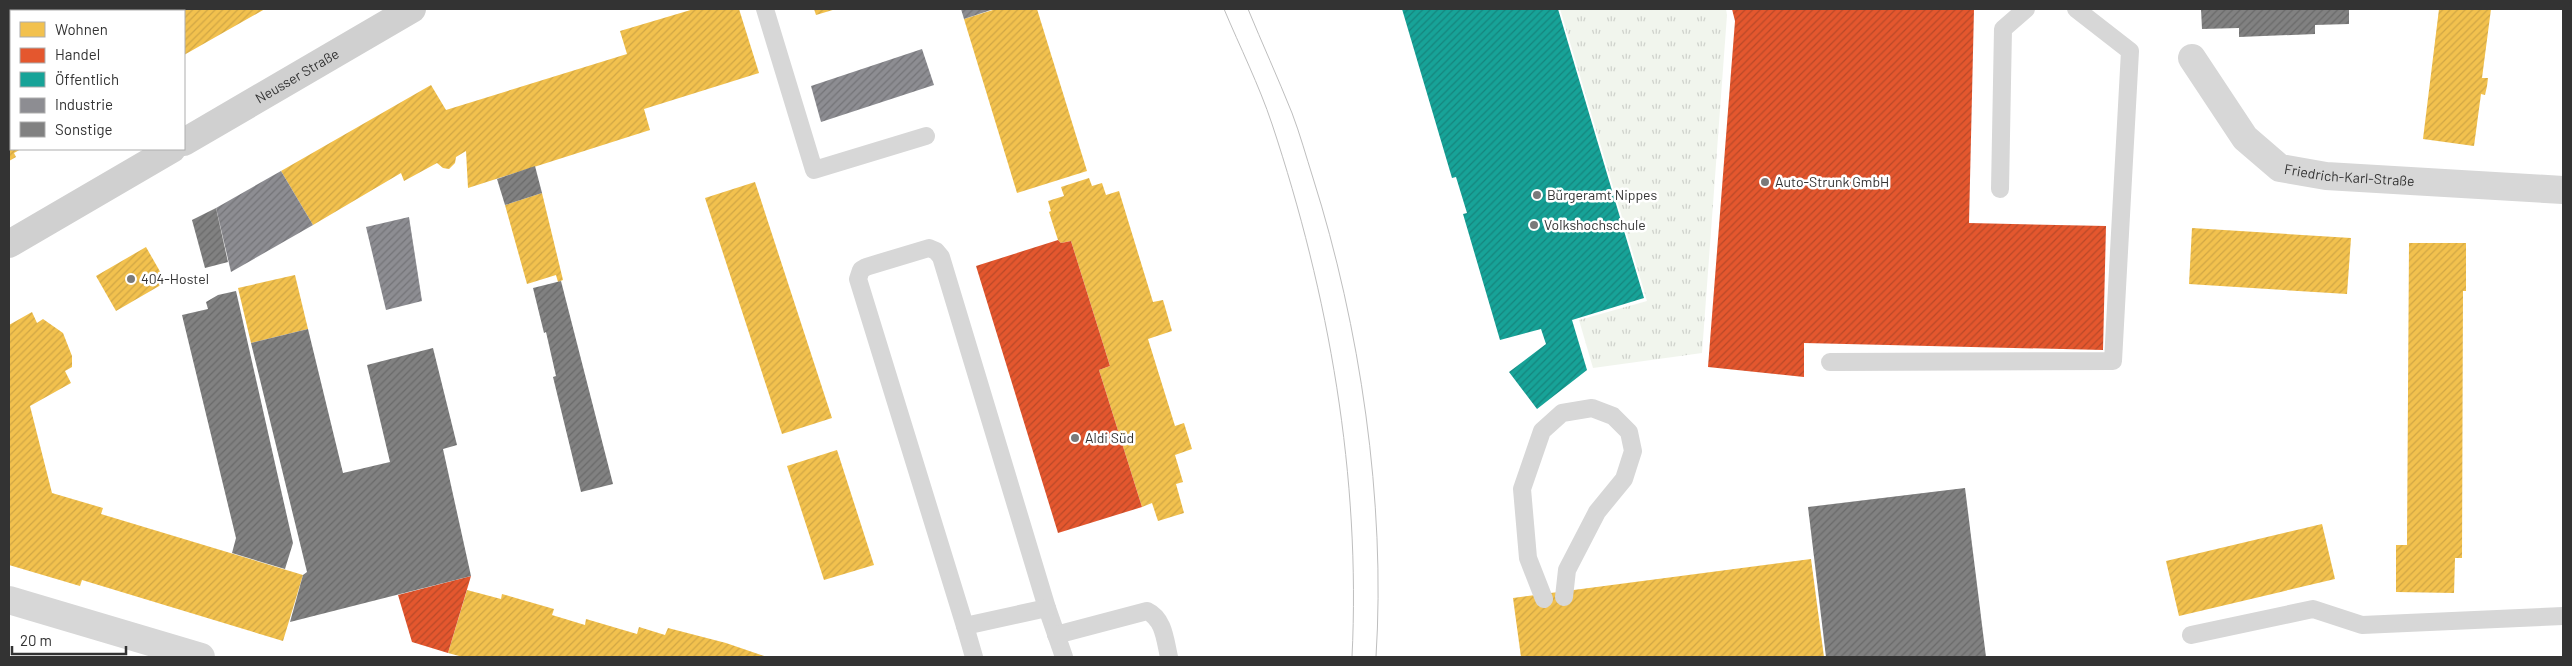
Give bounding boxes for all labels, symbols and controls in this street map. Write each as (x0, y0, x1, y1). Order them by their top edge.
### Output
legend (10, 10, 185, 150)
text: Wohnen (55, 20, 108, 38)
text: Handel (55, 45, 100, 63)
street label: Neusser Straße (252, 45, 342, 107)
text: Öffentlich (55, 70, 119, 88)
text: Industrie (55, 95, 113, 113)
text: Sonstige (55, 120, 113, 138)
street label: Friedrich-Karl-Straße (2283, 160, 2415, 189)
place label: Auto-Strunk GmbH (1775, 173, 1889, 190)
marker: Auto-Strunk GmbH (1759, 176, 1771, 188)
place label: Bürgeramt Nippes (1547, 186, 1657, 203)
marker: Bürgeramt Nippes (1531, 189, 1543, 201)
place label: Volkshochschule (1544, 216, 1646, 233)
marker: Volkshochschule (1528, 219, 1540, 231)
place label: 404-Hostel (141, 270, 209, 287)
marker: 404-Hostel (125, 273, 137, 285)
place label: Aldi Süd (1085, 429, 1134, 446)
marker: Aldi Süd (1069, 432, 1081, 444)
scale bar (12, 624, 126, 656)
text: 20 m (20, 631, 52, 649)

